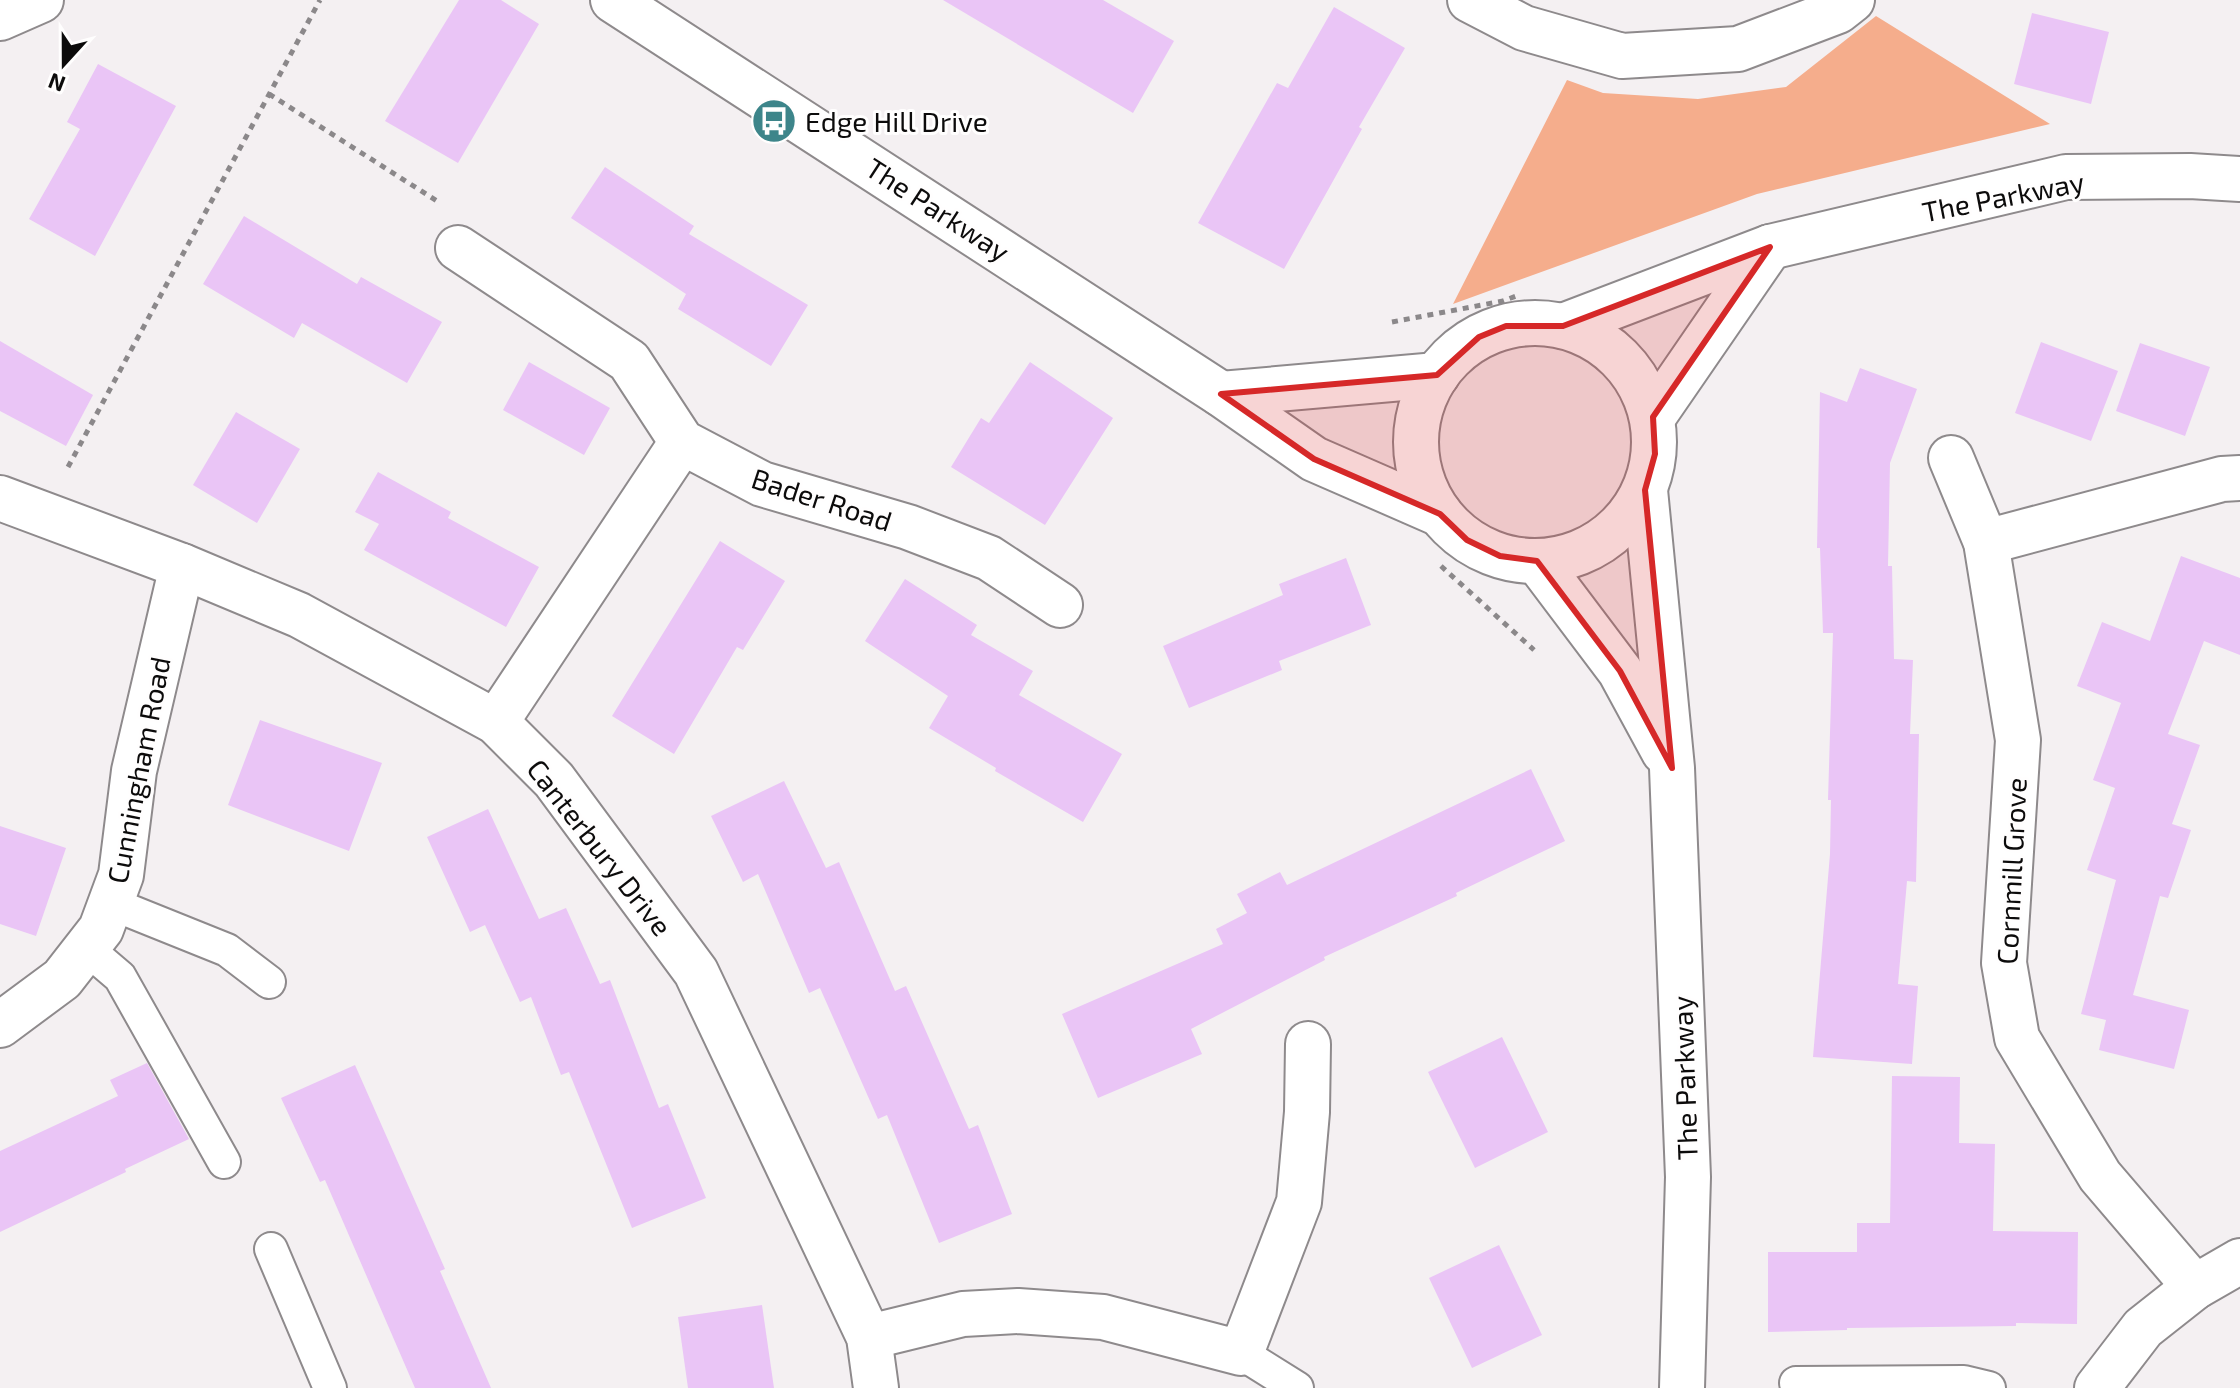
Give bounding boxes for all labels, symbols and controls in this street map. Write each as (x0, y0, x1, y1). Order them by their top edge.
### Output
north arrow (24, 24, 104, 104)
text: N (44, 69, 69, 99)
bus stop icon: Edge Hill Drive (750, 97, 798, 145)
place label: Edge Hill Drive (805, 104, 988, 138)
street label: The Parkway (860, 150, 1016, 268)
street label: The Parkway (1919, 164, 2087, 228)
street label: Bader Road (748, 460, 896, 538)
street label: Cunningham Road (99, 654, 177, 886)
street label: Canterbury Drive (521, 752, 679, 942)
street label: Cornmill Grove (1989, 777, 2033, 965)
street label: The Parkway (1664, 995, 1704, 1161)

